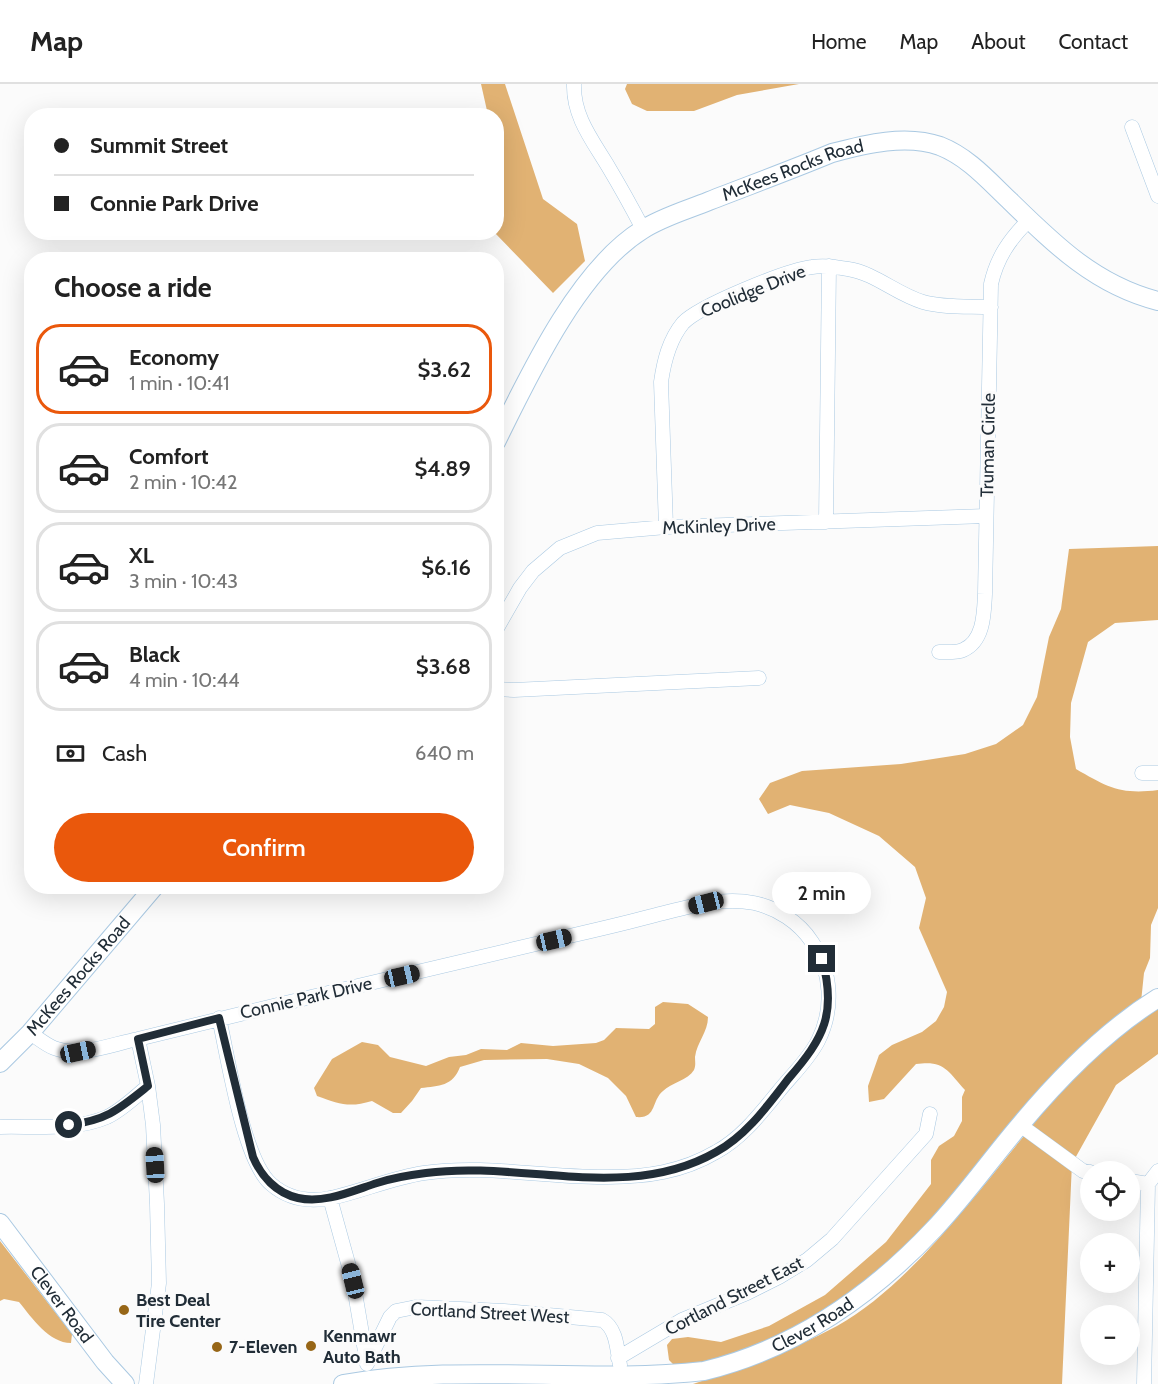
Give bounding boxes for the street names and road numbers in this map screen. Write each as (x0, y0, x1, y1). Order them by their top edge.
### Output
street label: McKees Rocks Road (719, 135, 866, 206)
street label: Coolidge Drive (697, 260, 809, 322)
street label: Truman Circle (976, 393, 1000, 497)
street label: McKinley Drive (662, 513, 776, 539)
street label: McKees Rocks Road (22, 912, 135, 1040)
street label: Connie Park Drive (238, 972, 374, 1024)
street label: Cortland Street East (661, 1252, 807, 1340)
street label: Clever Road (25, 1261, 98, 1347)
street label: Clever Road (768, 1293, 858, 1357)
street label: Cortland Street West (410, 1298, 570, 1328)

